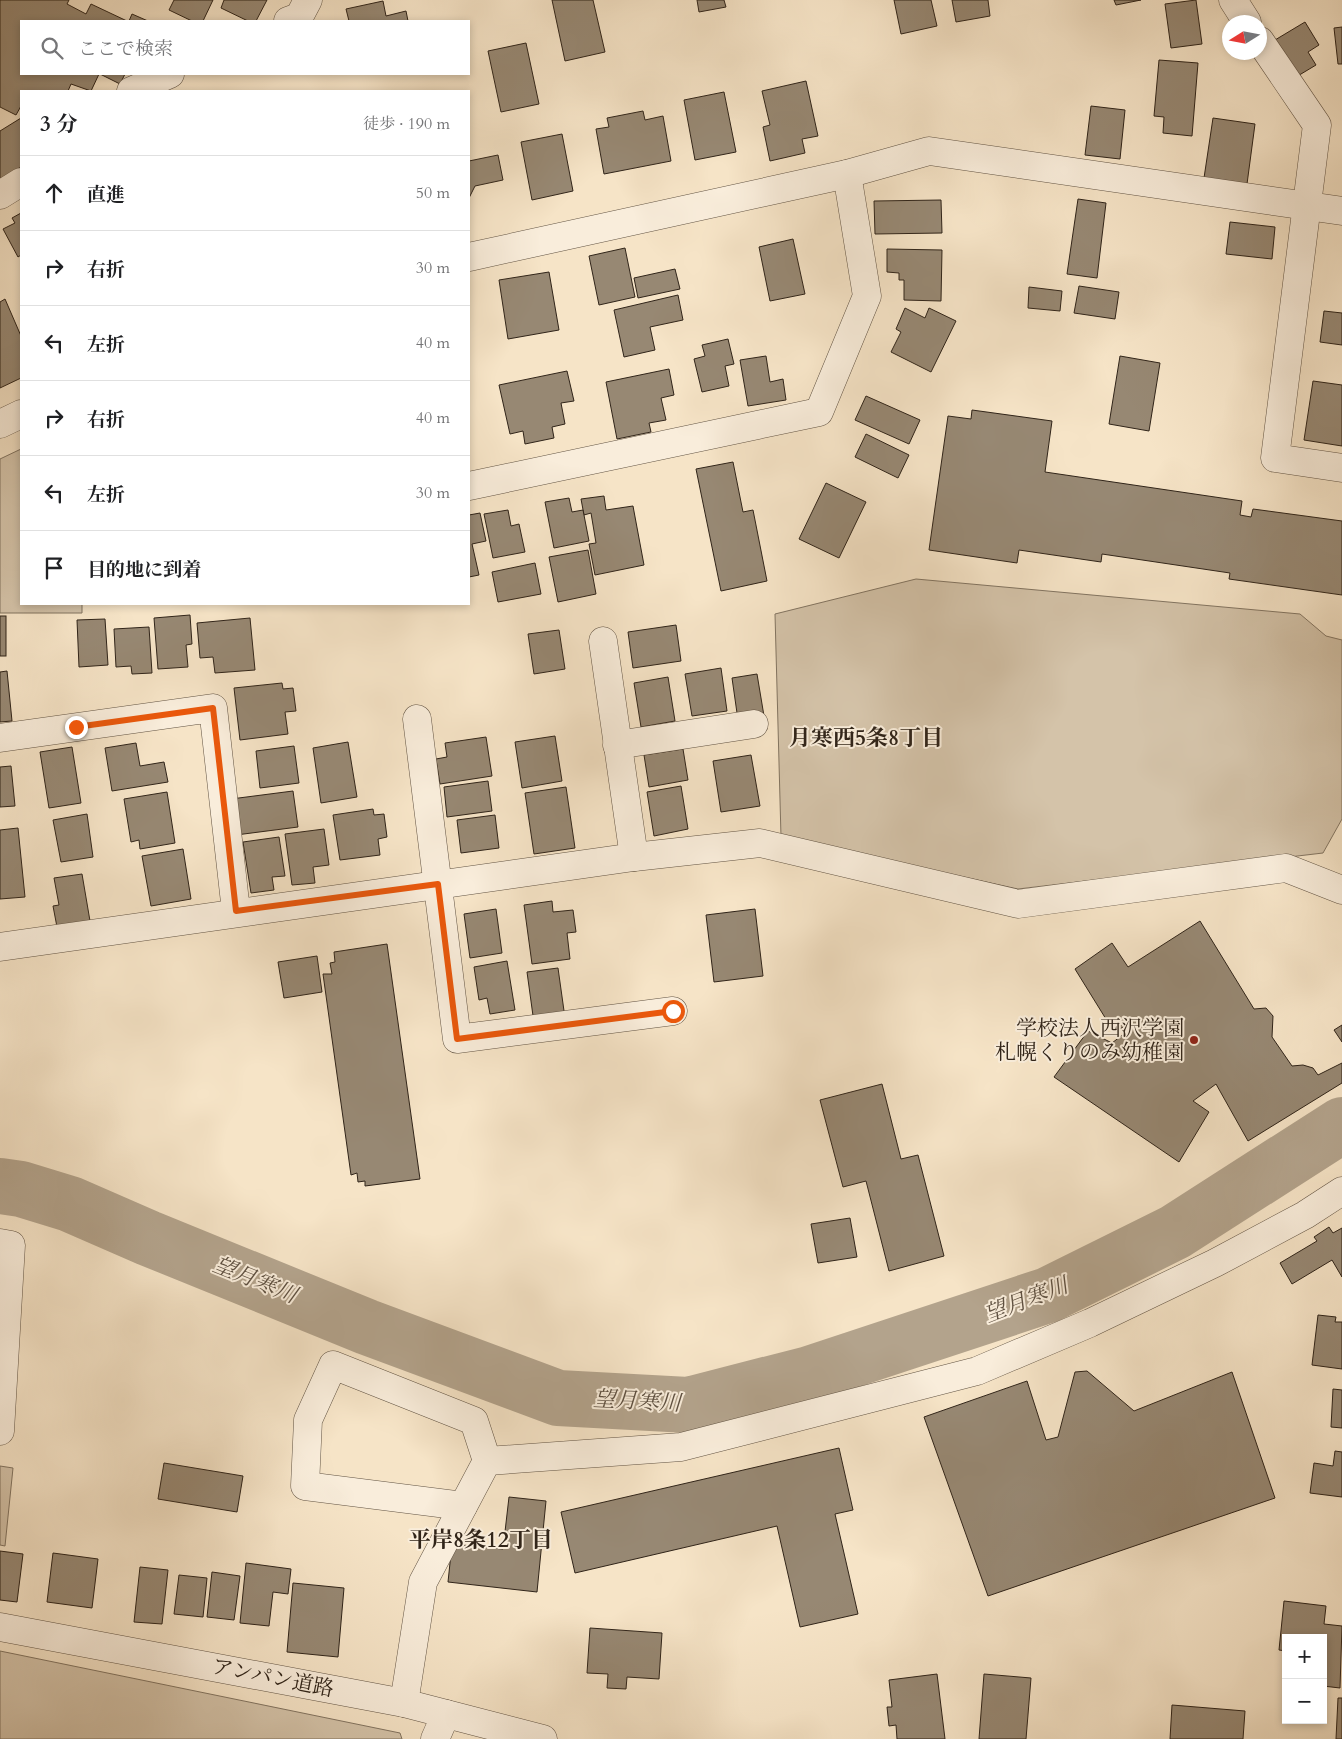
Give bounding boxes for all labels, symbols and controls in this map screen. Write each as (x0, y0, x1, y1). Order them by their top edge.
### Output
north arrow (1222, 15, 1267, 60)
search box (20, 20, 470, 75)
icon: search (38, 34, 66, 62)
text: ここで検索 (78, 36, 173, 62)
text: 3 分 (40, 110, 77, 139)
text: 徒歩 · 190 m (363, 113, 450, 135)
icon: ahead (40, 179, 68, 207)
text: 直進 (87, 182, 125, 208)
text: 50 m (416, 182, 450, 204)
icon: right (40, 254, 68, 282)
text: 右折 (87, 257, 125, 283)
text: 30 m (416, 257, 450, 279)
icon: left (40, 329, 68, 357)
text: 左折 (87, 332, 125, 358)
text: 40 m (416, 332, 450, 354)
icon: right (40, 404, 68, 432)
text: 右折 (87, 407, 125, 433)
text: 40 m (416, 407, 450, 429)
icon: left (40, 479, 68, 507)
text: 左折 (87, 482, 125, 508)
text: 30 m (416, 482, 450, 504)
icon: arrive (40, 554, 68, 582)
text: 目的地に到着 (87, 557, 201, 583)
route end (65, 716, 88, 739)
district label: 月寒西5条8丁目 (789, 723, 943, 753)
route start (662, 1000, 685, 1023)
place label: 学校法人西沢学園 札幌くりのみ幼稚園 (995, 1014, 1184, 1067)
marker: 学校法人西沢学園 札幌くりのみ幼稚園 (1188, 1034, 1200, 1046)
water label: 望月寒川 (209, 1250, 303, 1311)
water label: 望月寒川 (980, 1270, 1074, 1330)
water label: 望月寒川 (592, 1384, 684, 1418)
district label: 平岸8条12丁目 (409, 1525, 553, 1555)
map controls (1282, 1634, 1327, 1724)
button: + (1282, 1634, 1327, 1679)
street label: アンパン道路 (210, 1652, 336, 1704)
button: − (1282, 1679, 1327, 1724)

